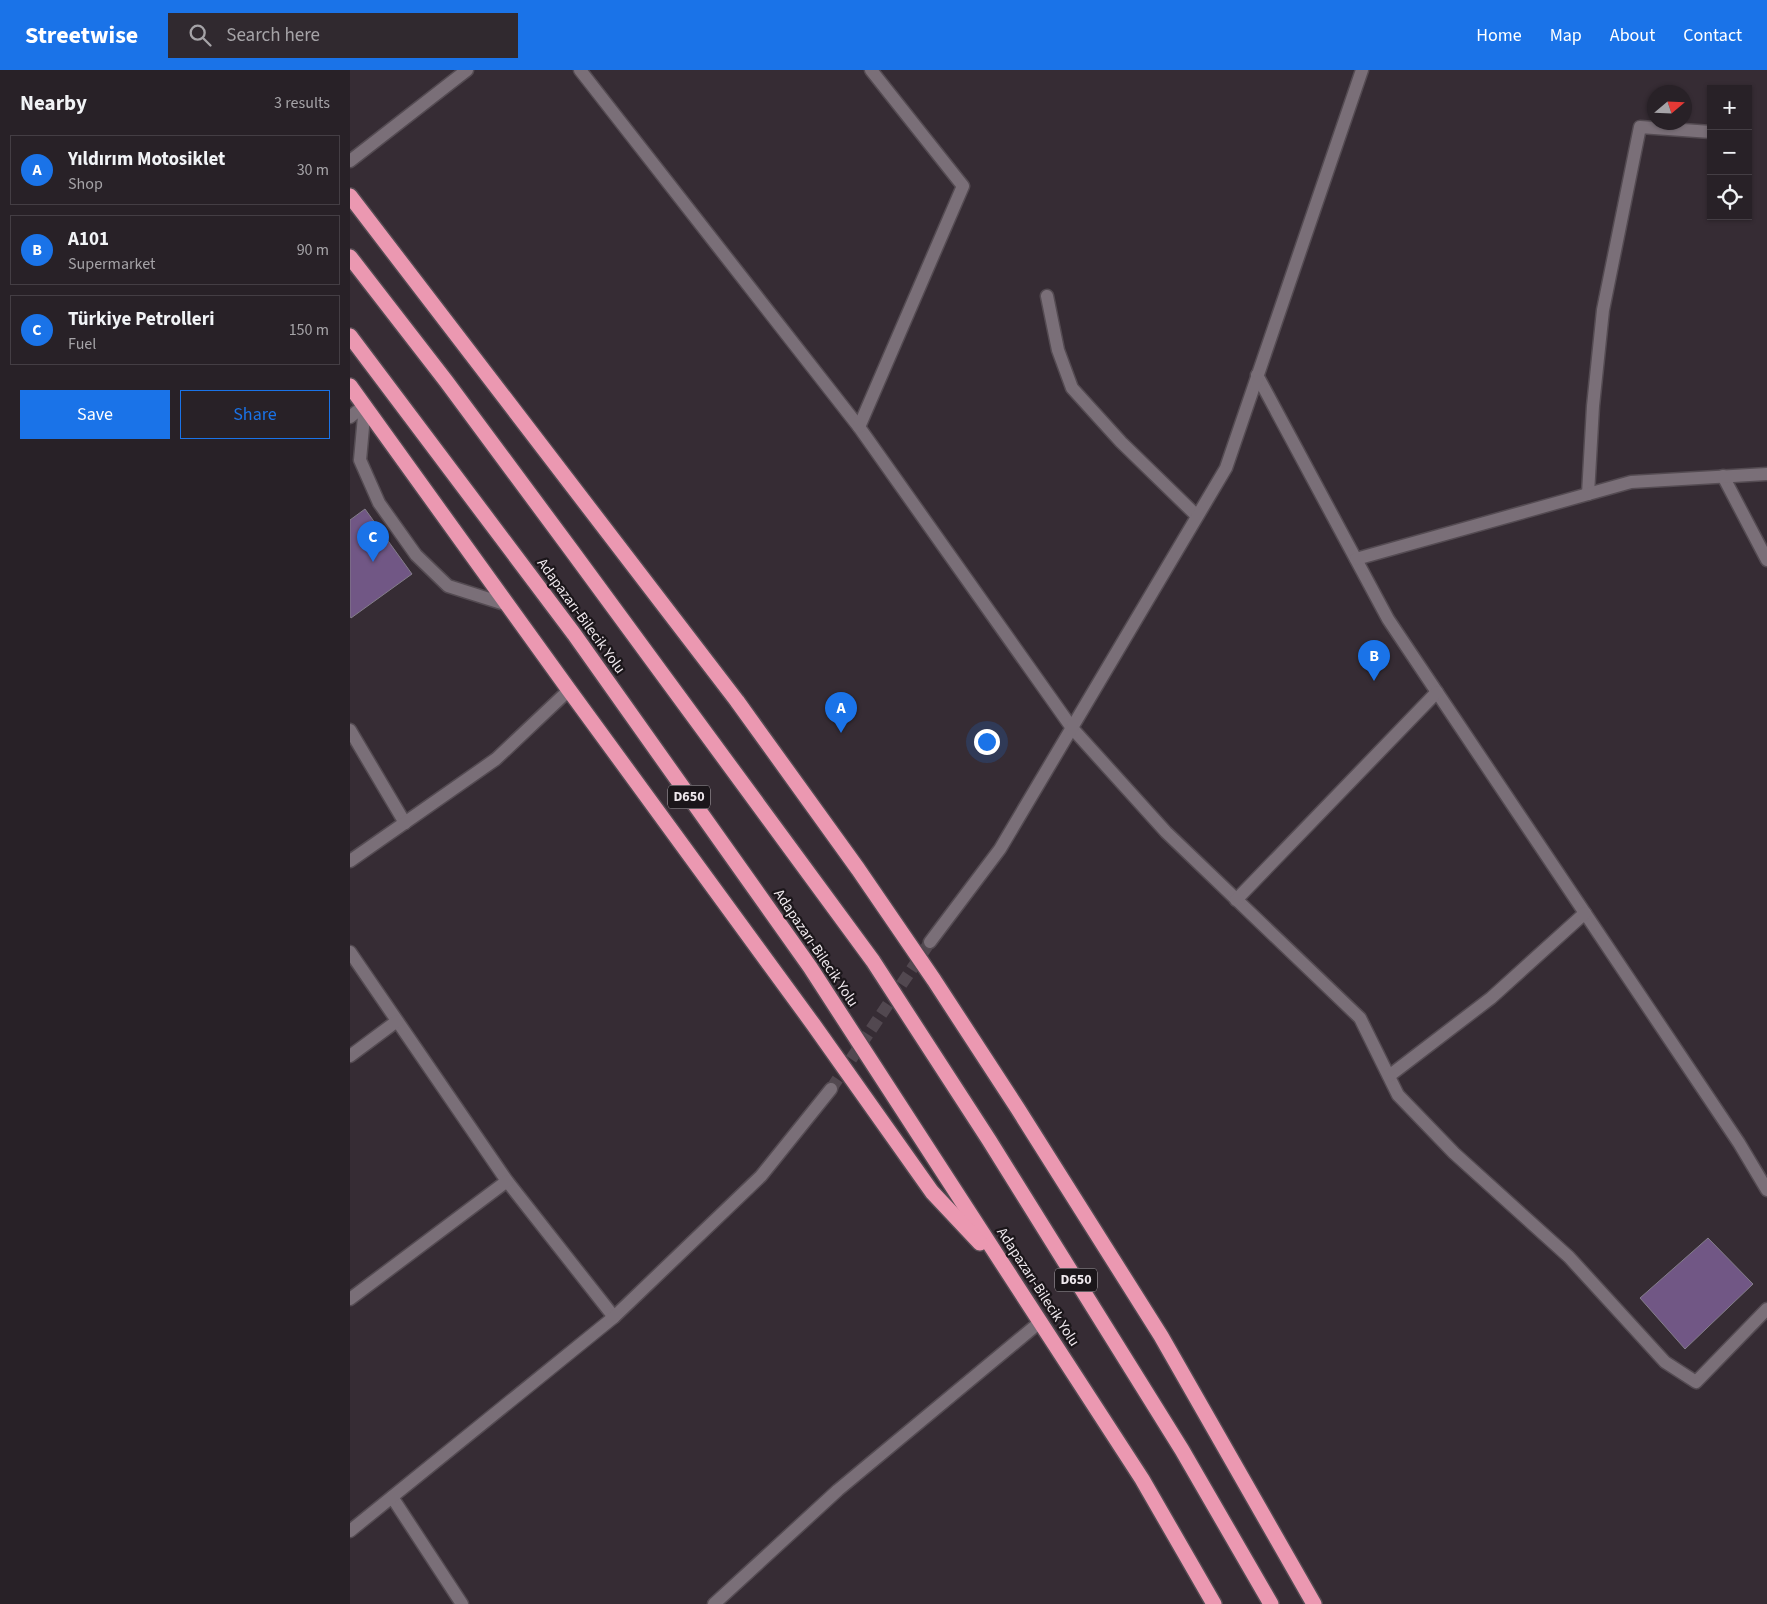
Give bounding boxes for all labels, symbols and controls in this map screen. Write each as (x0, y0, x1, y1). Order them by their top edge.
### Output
search box (168, 13, 518, 58)
text: Streetwise (25, 18, 138, 53)
icon: search (186, 21, 214, 49)
text: Search here (226, 22, 320, 49)
text: Home (1476, 23, 1522, 48)
text: Map (1550, 23, 1582, 48)
text: About (1610, 23, 1655, 48)
text: Contact (1683, 23, 1742, 48)
north arrow (1647, 85, 1692, 130)
map controls (1707, 85, 1752, 220)
button: + (1707, 85, 1752, 130)
text: Nearby (20, 88, 87, 118)
text: 3 results (274, 92, 330, 114)
button: − (1707, 130, 1752, 175)
text: Yıldırım Motosiklet (68, 146, 225, 173)
text: A (32, 159, 42, 181)
text: 30 m (297, 159, 329, 181)
text: Shop (68, 173, 103, 195)
button: locate (1707, 175, 1752, 220)
text: A101 (68, 226, 109, 253)
text: B (32, 239, 42, 261)
text: 90 m (297, 239, 329, 261)
text: Supermarket (68, 253, 155, 275)
text: Türkiye Petrolleri (68, 306, 214, 333)
text: C (32, 319, 42, 341)
text: 150 m (289, 319, 329, 341)
text: Fuel (68, 333, 96, 355)
button: Save (20, 390, 170, 439)
button: Share (180, 390, 330, 439)
pin: C (357, 521, 389, 562)
street label: Adapazarı-Bilecik Yolu (532, 554, 630, 678)
pin: B (1358, 640, 1390, 681)
pin: A (825, 692, 857, 733)
your location (974, 729, 1000, 755)
road number: D650 (668, 786, 710, 809)
street label: Adapazarı-Bilecik Yolu (769, 885, 863, 1011)
street label: Adapazarı-Bilecik Yolu (992, 1223, 1084, 1351)
road number: D650 (1055, 1268, 1097, 1292)

